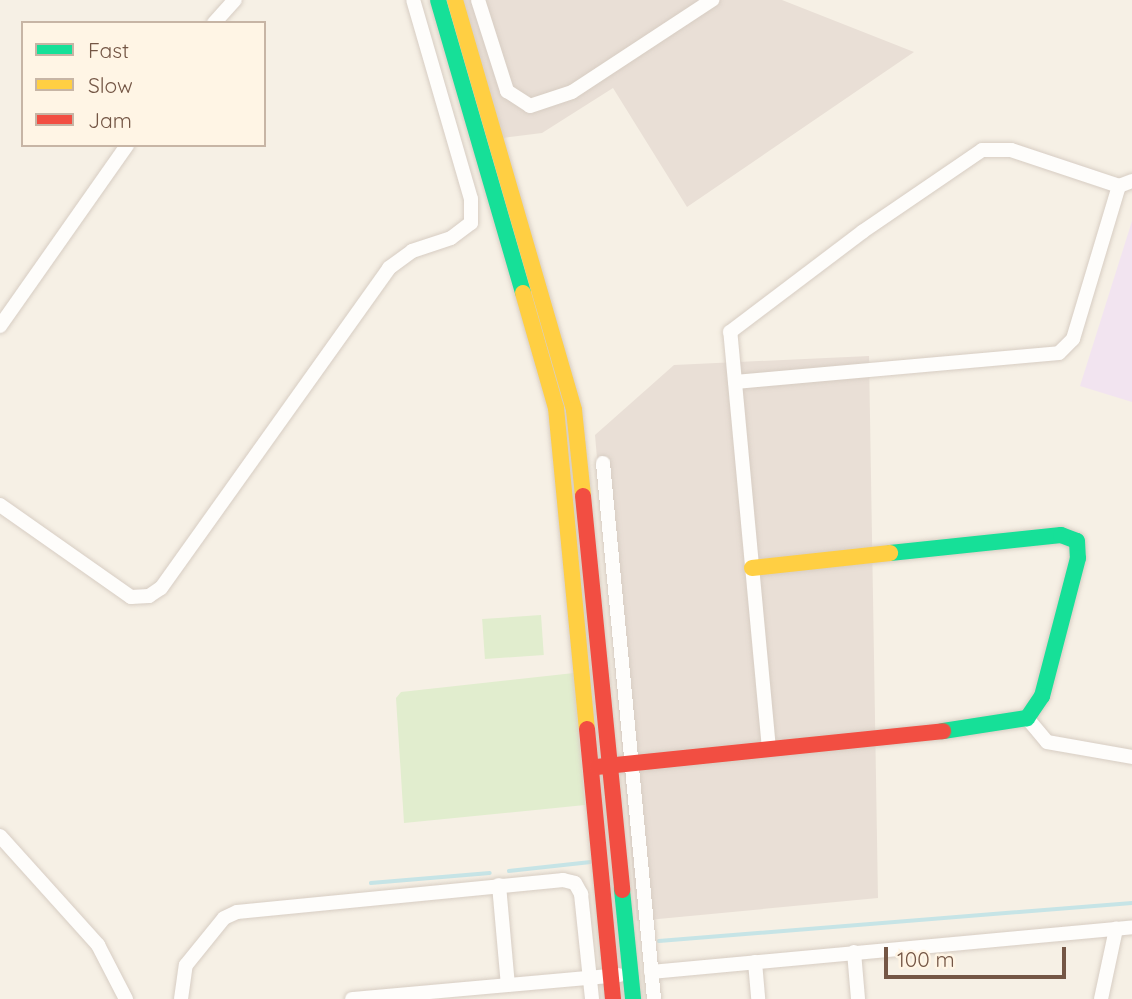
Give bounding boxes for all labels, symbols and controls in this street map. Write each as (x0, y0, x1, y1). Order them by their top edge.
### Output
legend (21, 21, 266, 147)
text: Fast (88, 37, 129, 63)
text: Slow (88, 72, 133, 98)
text: Jam (88, 107, 132, 133)
scale bar (887, 932, 1069, 976)
text: 100 m (897, 946, 955, 972)

